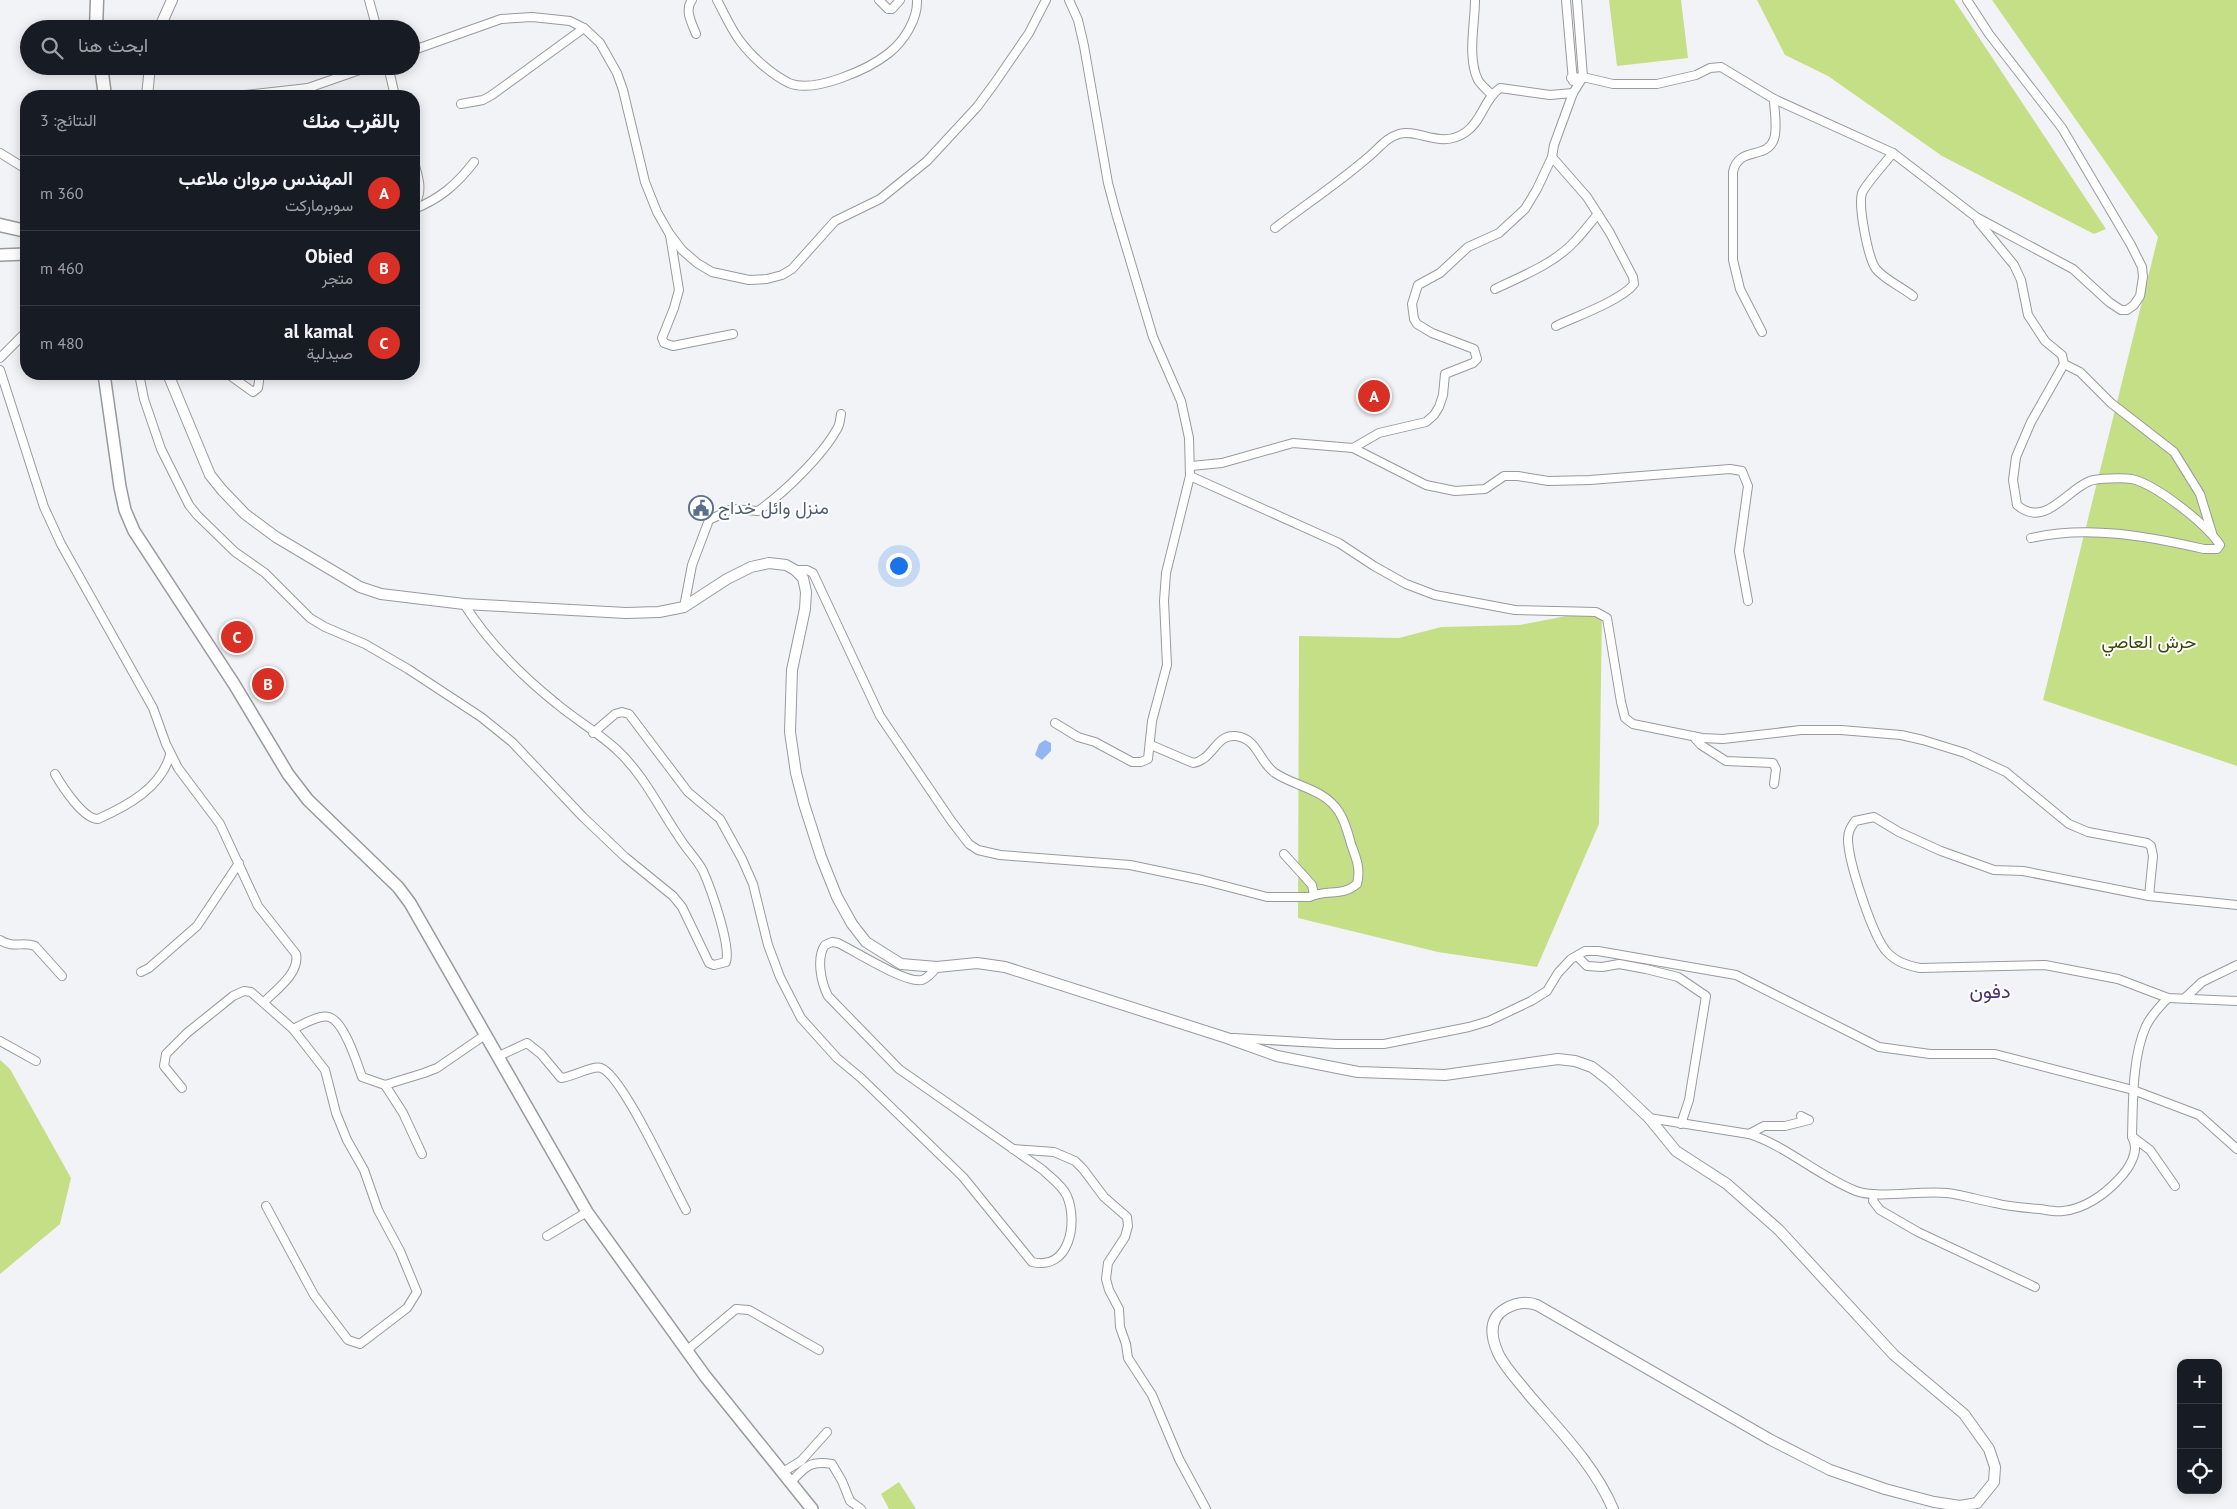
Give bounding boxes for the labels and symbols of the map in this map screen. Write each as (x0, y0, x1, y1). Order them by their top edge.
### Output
pin: A (1358, 377, 1390, 415)
public building icon: منزل وائل خداج (688, 495, 714, 521)
place label: منزل وائل خداج (718, 496, 829, 520)
your location (886, 553, 912, 579)
pin: C (221, 618, 253, 656)
park label: حرش العاصي (2102, 630, 2196, 657)
pin: B (252, 665, 284, 703)
district label: دفون (1969, 978, 2011, 1004)

